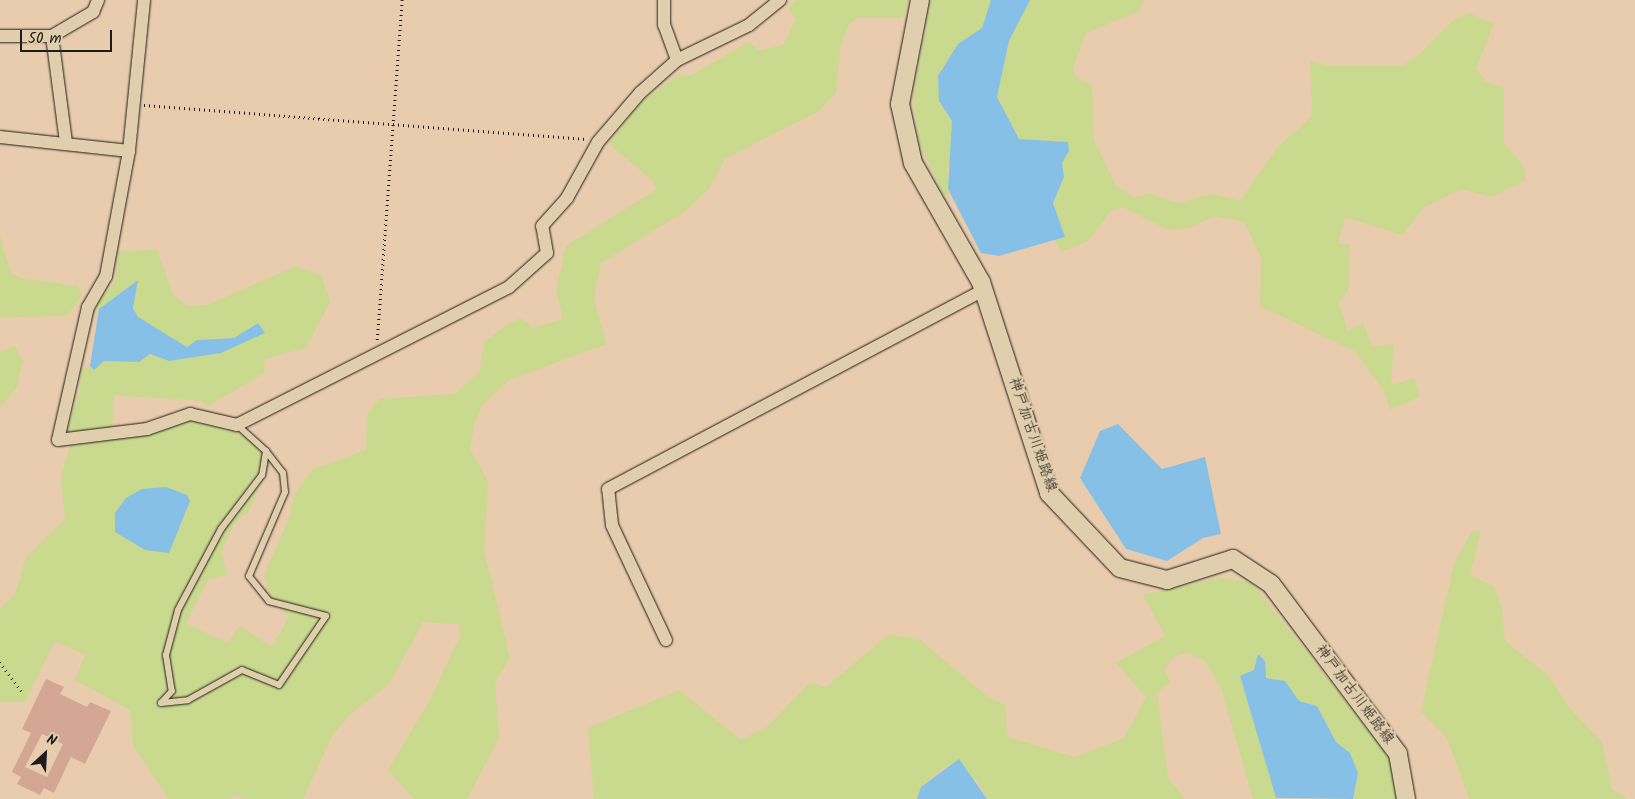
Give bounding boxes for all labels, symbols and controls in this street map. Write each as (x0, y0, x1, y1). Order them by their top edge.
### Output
scale bar (22, 20, 115, 52)
text: 50 m (28, 27, 62, 51)
street label: 神戸加古川姫路線 (1004, 375, 1060, 495)
street label: 神戸加古川姫路線 (1311, 642, 1397, 748)
north arrow (20, 729, 70, 779)
text: N (43, 729, 60, 752)

